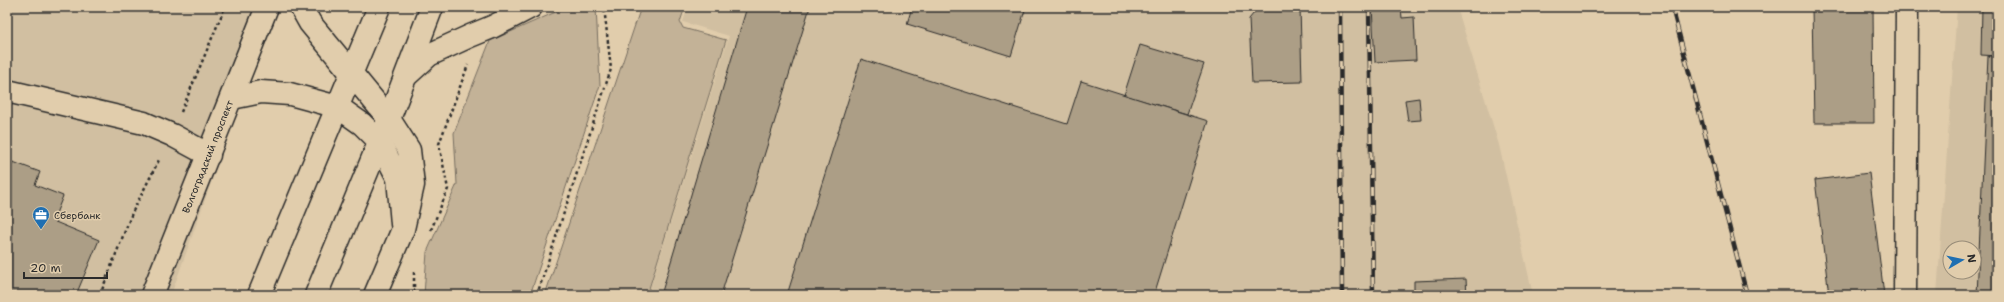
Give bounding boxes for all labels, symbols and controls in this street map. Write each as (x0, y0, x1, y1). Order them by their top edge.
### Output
street label: Волгоградский проспект (179, 97, 236, 215)
office icon: Сбербанк (31, 205, 51, 230)
place label: Сбербанк (54, 209, 101, 222)
north arrow (1942, 240, 1982, 280)
text: N (1963, 253, 1980, 264)
scale bar (24, 254, 107, 280)
text: 20 m (30, 260, 61, 276)

